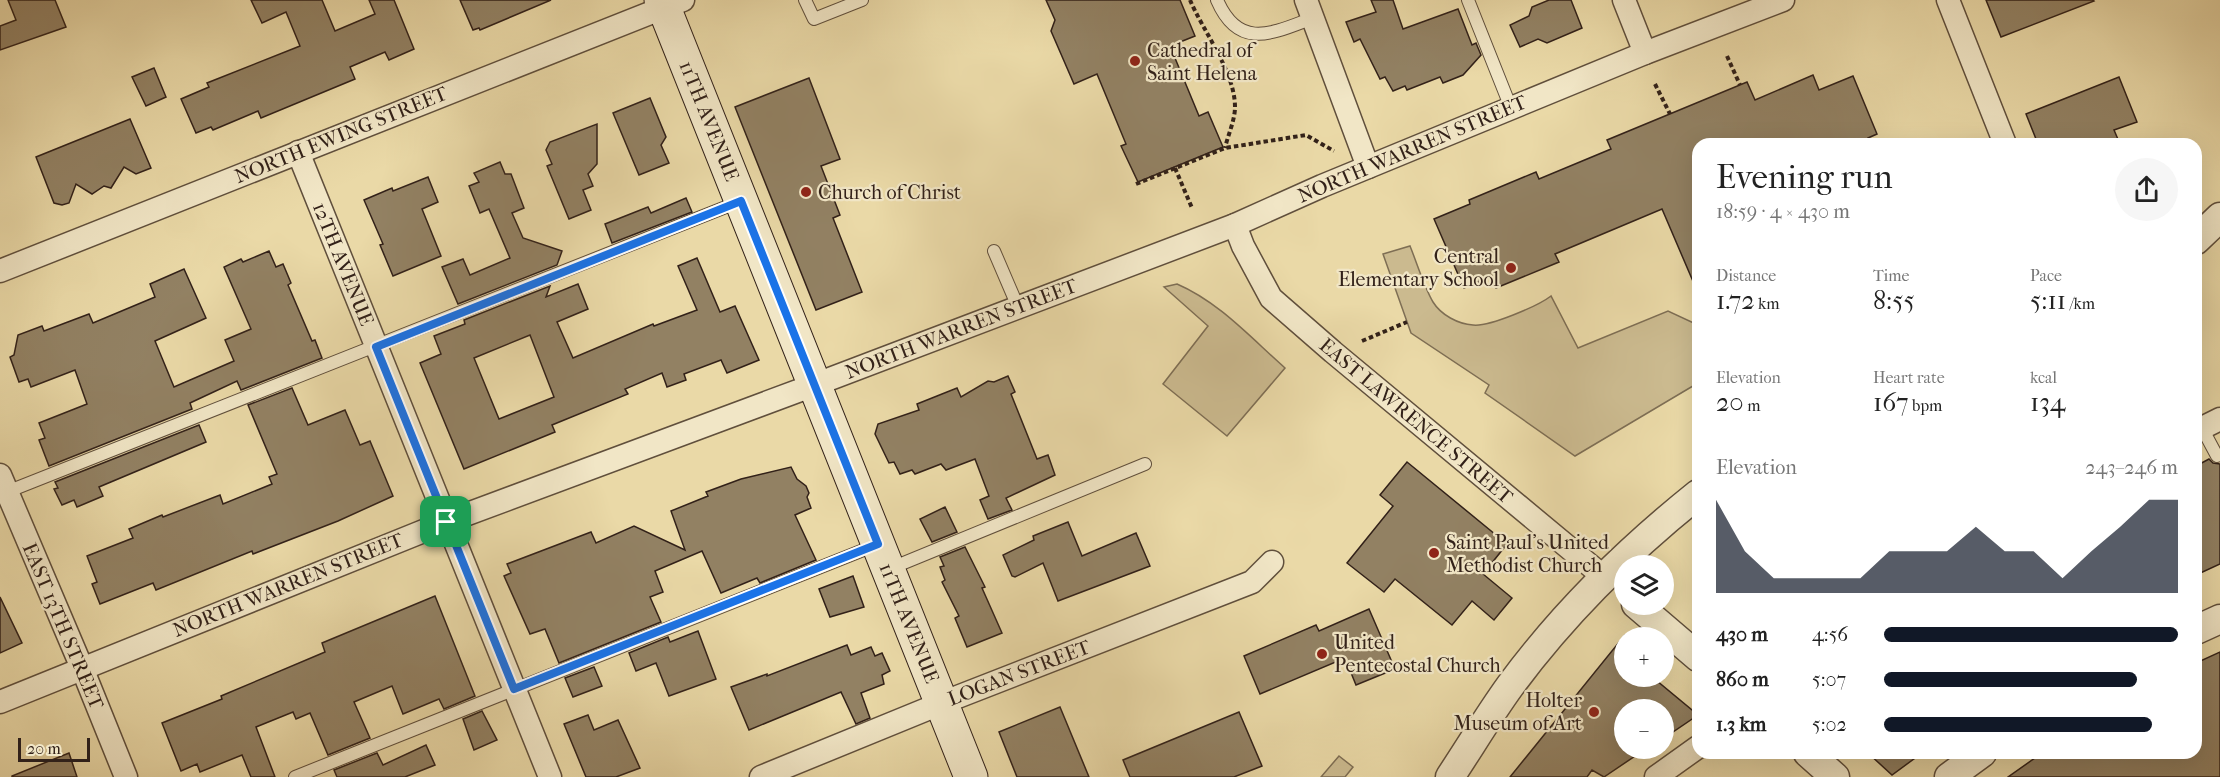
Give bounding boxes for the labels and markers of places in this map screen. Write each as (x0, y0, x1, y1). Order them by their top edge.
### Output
place label: Cathedral of Saint Helena (1147, 39, 1258, 85)
marker: Cathedral of Saint Helena (1128, 54, 1142, 68)
place label: Church of Christ (818, 181, 961, 204)
marker: Church of Christ (799, 185, 813, 199)
place label: Central Elementary School (1338, 245, 1499, 291)
marker: Central Elementary School (1504, 261, 1518, 275)
pin (420, 496, 471, 547)
place label: Saint Paul's United Methodist Church (1446, 531, 1610, 577)
marker: Saint Paul's United Methodist Church (1427, 546, 1441, 560)
place label: United Pentecostal Church (1334, 631, 1501, 677)
marker: United Pentecostal Church (1315, 647, 1329, 661)
place label: Holter Museum of Art (1454, 689, 1582, 735)
marker: Holter Museum of Art (1587, 705, 1601, 719)

